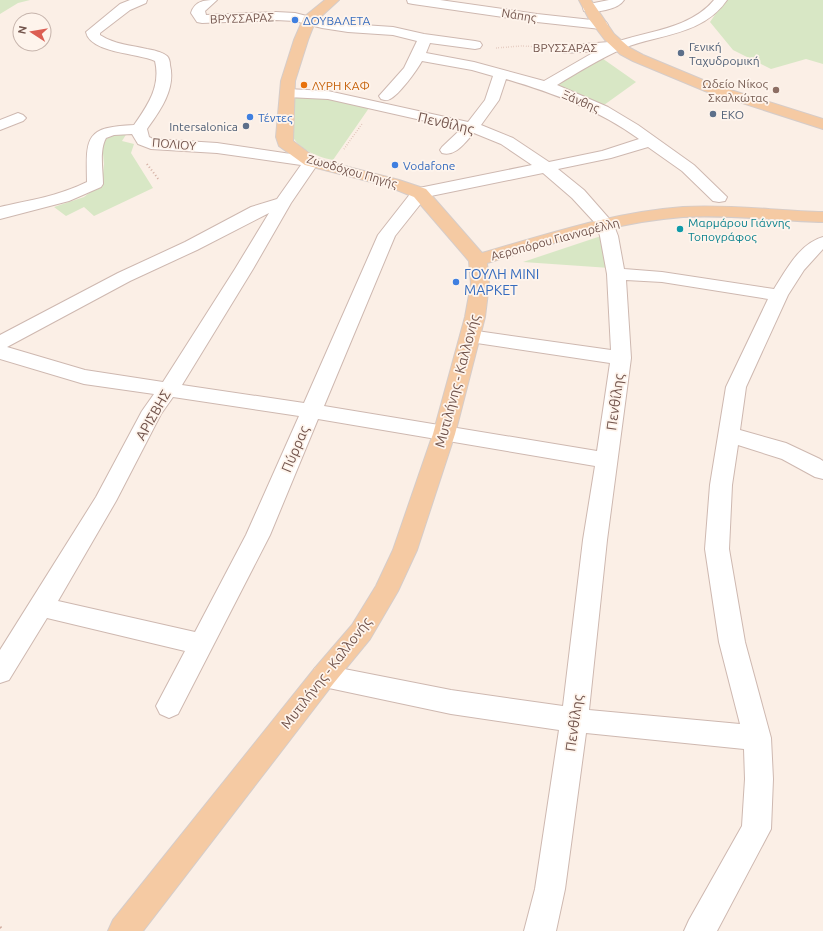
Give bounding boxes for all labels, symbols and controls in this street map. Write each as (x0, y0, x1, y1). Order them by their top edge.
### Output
street label: Νάπης (501, 6, 538, 25)
street label: ΒΡΥΣΣΑΡΑΣ (210, 10, 275, 26)
north arrow (12, 12, 52, 52)
place label: ΔΟΥΒΑΛΕΤΑ (303, 14, 371, 27)
marker: ΔΟΥΒΑΛΕΤΑ (290, 15, 300, 25)
text: N (15, 25, 29, 35)
place label: Γενική Ταχυδρομική (689, 40, 760, 67)
street label: ΒΡΥΣΣΑΡΑΣ (533, 41, 597, 54)
marker: Γενική Ταχυδρομική (676, 48, 686, 58)
place label: Ωδείο Νίκος Σκαλκώτας (702, 77, 769, 105)
place label: ΛΥΡΗ ΚΑΦ (312, 79, 370, 92)
marker: ΛΥΡΗ ΚΑΦ (299, 80, 309, 90)
marker: Ωδείο Νίκος Σκαλκώτας (771, 85, 781, 95)
street label: Ξάνθης (560, 87, 602, 116)
place label: EKO (721, 108, 744, 121)
street label: Πενθίλης (416, 109, 476, 137)
marker: EKO (708, 109, 718, 119)
place label: Τέντες (258, 111, 293, 125)
marker: Τέντες (245, 112, 255, 122)
place label: Intersalonica (169, 120, 238, 133)
marker: Intersalonica (241, 121, 251, 131)
street label: ΠΟΛΙΟΥ (151, 136, 197, 152)
street label: Ζωοδόχου Πηγής (305, 152, 399, 191)
place label: Vodafone (403, 159, 455, 172)
marker: Vodafone (390, 160, 400, 170)
street label: Αεροπόρου Γιανναρέλλη (489, 216, 621, 262)
place label: Μαρμάρου Γιάννης Τοπογράφος (688, 216, 791, 244)
marker: Μαρμάρου Γιάννης Τοπογράφος (675, 224, 685, 234)
place label: ΓΟΥΛΗ ΜΙΝΙ ΜΑΡΚΕΤ (464, 266, 539, 298)
marker: ΓΟΥΛΗ ΜΙΝΙ ΜΑΡΚΕΤ (451, 277, 461, 287)
street label: Μυτιλήνης - Καλλονής (432, 312, 483, 449)
street label: Πενθίλης (603, 372, 627, 431)
street label: ΑΡΙΣΒΗΣ (132, 387, 174, 443)
street label: Πύρρας (278, 423, 312, 475)
street label: Μυτιλήνης - Καλλονής (278, 614, 375, 732)
street label: Πενθίλης (562, 693, 586, 752)

